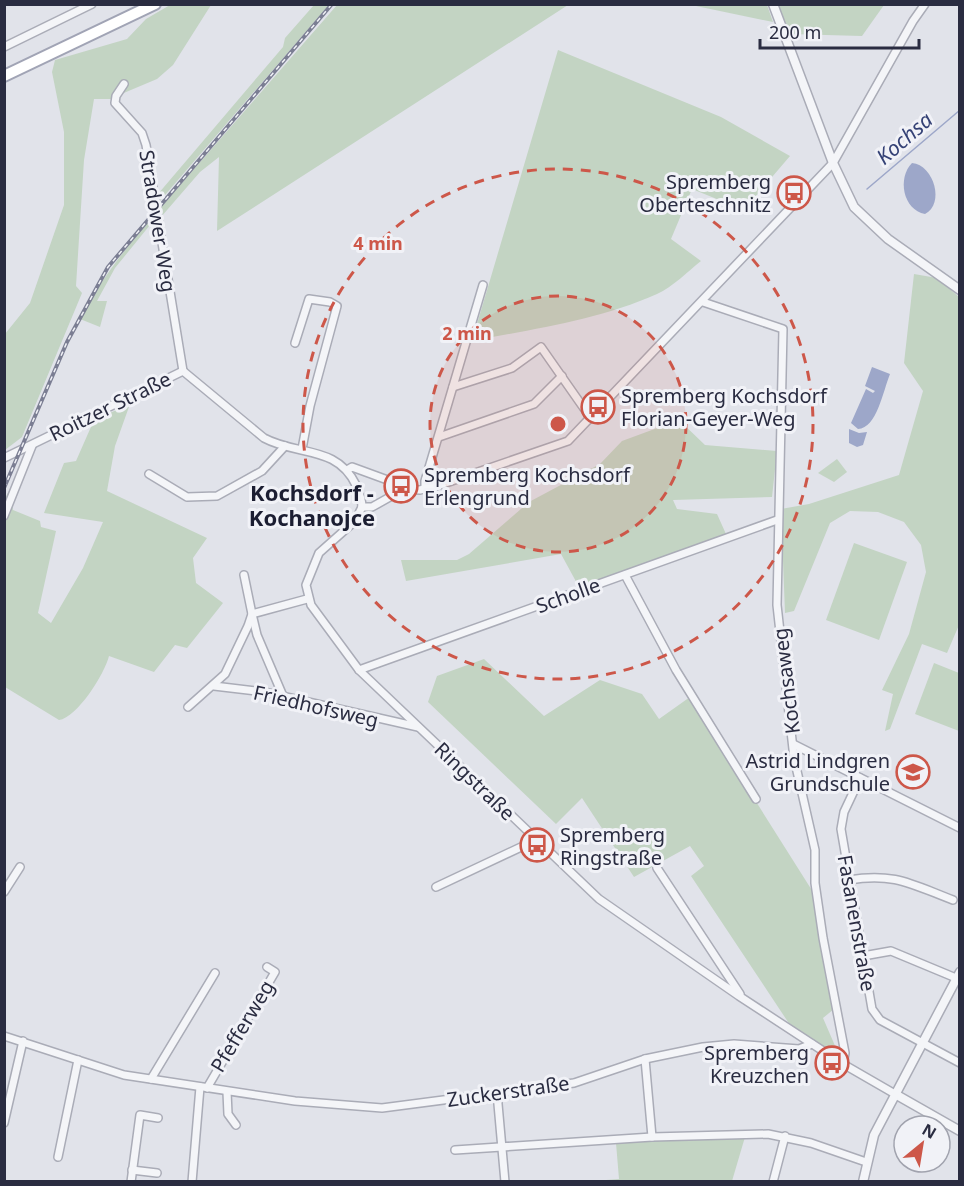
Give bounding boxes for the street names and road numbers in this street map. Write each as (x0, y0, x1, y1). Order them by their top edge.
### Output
street label: Stradower Weg (133, 148, 183, 294)
street label: Roitzer Straße (45, 365, 175, 447)
street label: Scholle (532, 571, 604, 619)
street label: Kochsaweg (766, 626, 806, 736)
street label: Friedhofsweg (251, 678, 381, 734)
street label: Ringstraße (429, 736, 521, 826)
street label: Fasanenstraße (832, 853, 882, 993)
street label: Pfefferweg (204, 975, 280, 1077)
street label: Zuckerstraße (445, 1069, 571, 1113)

